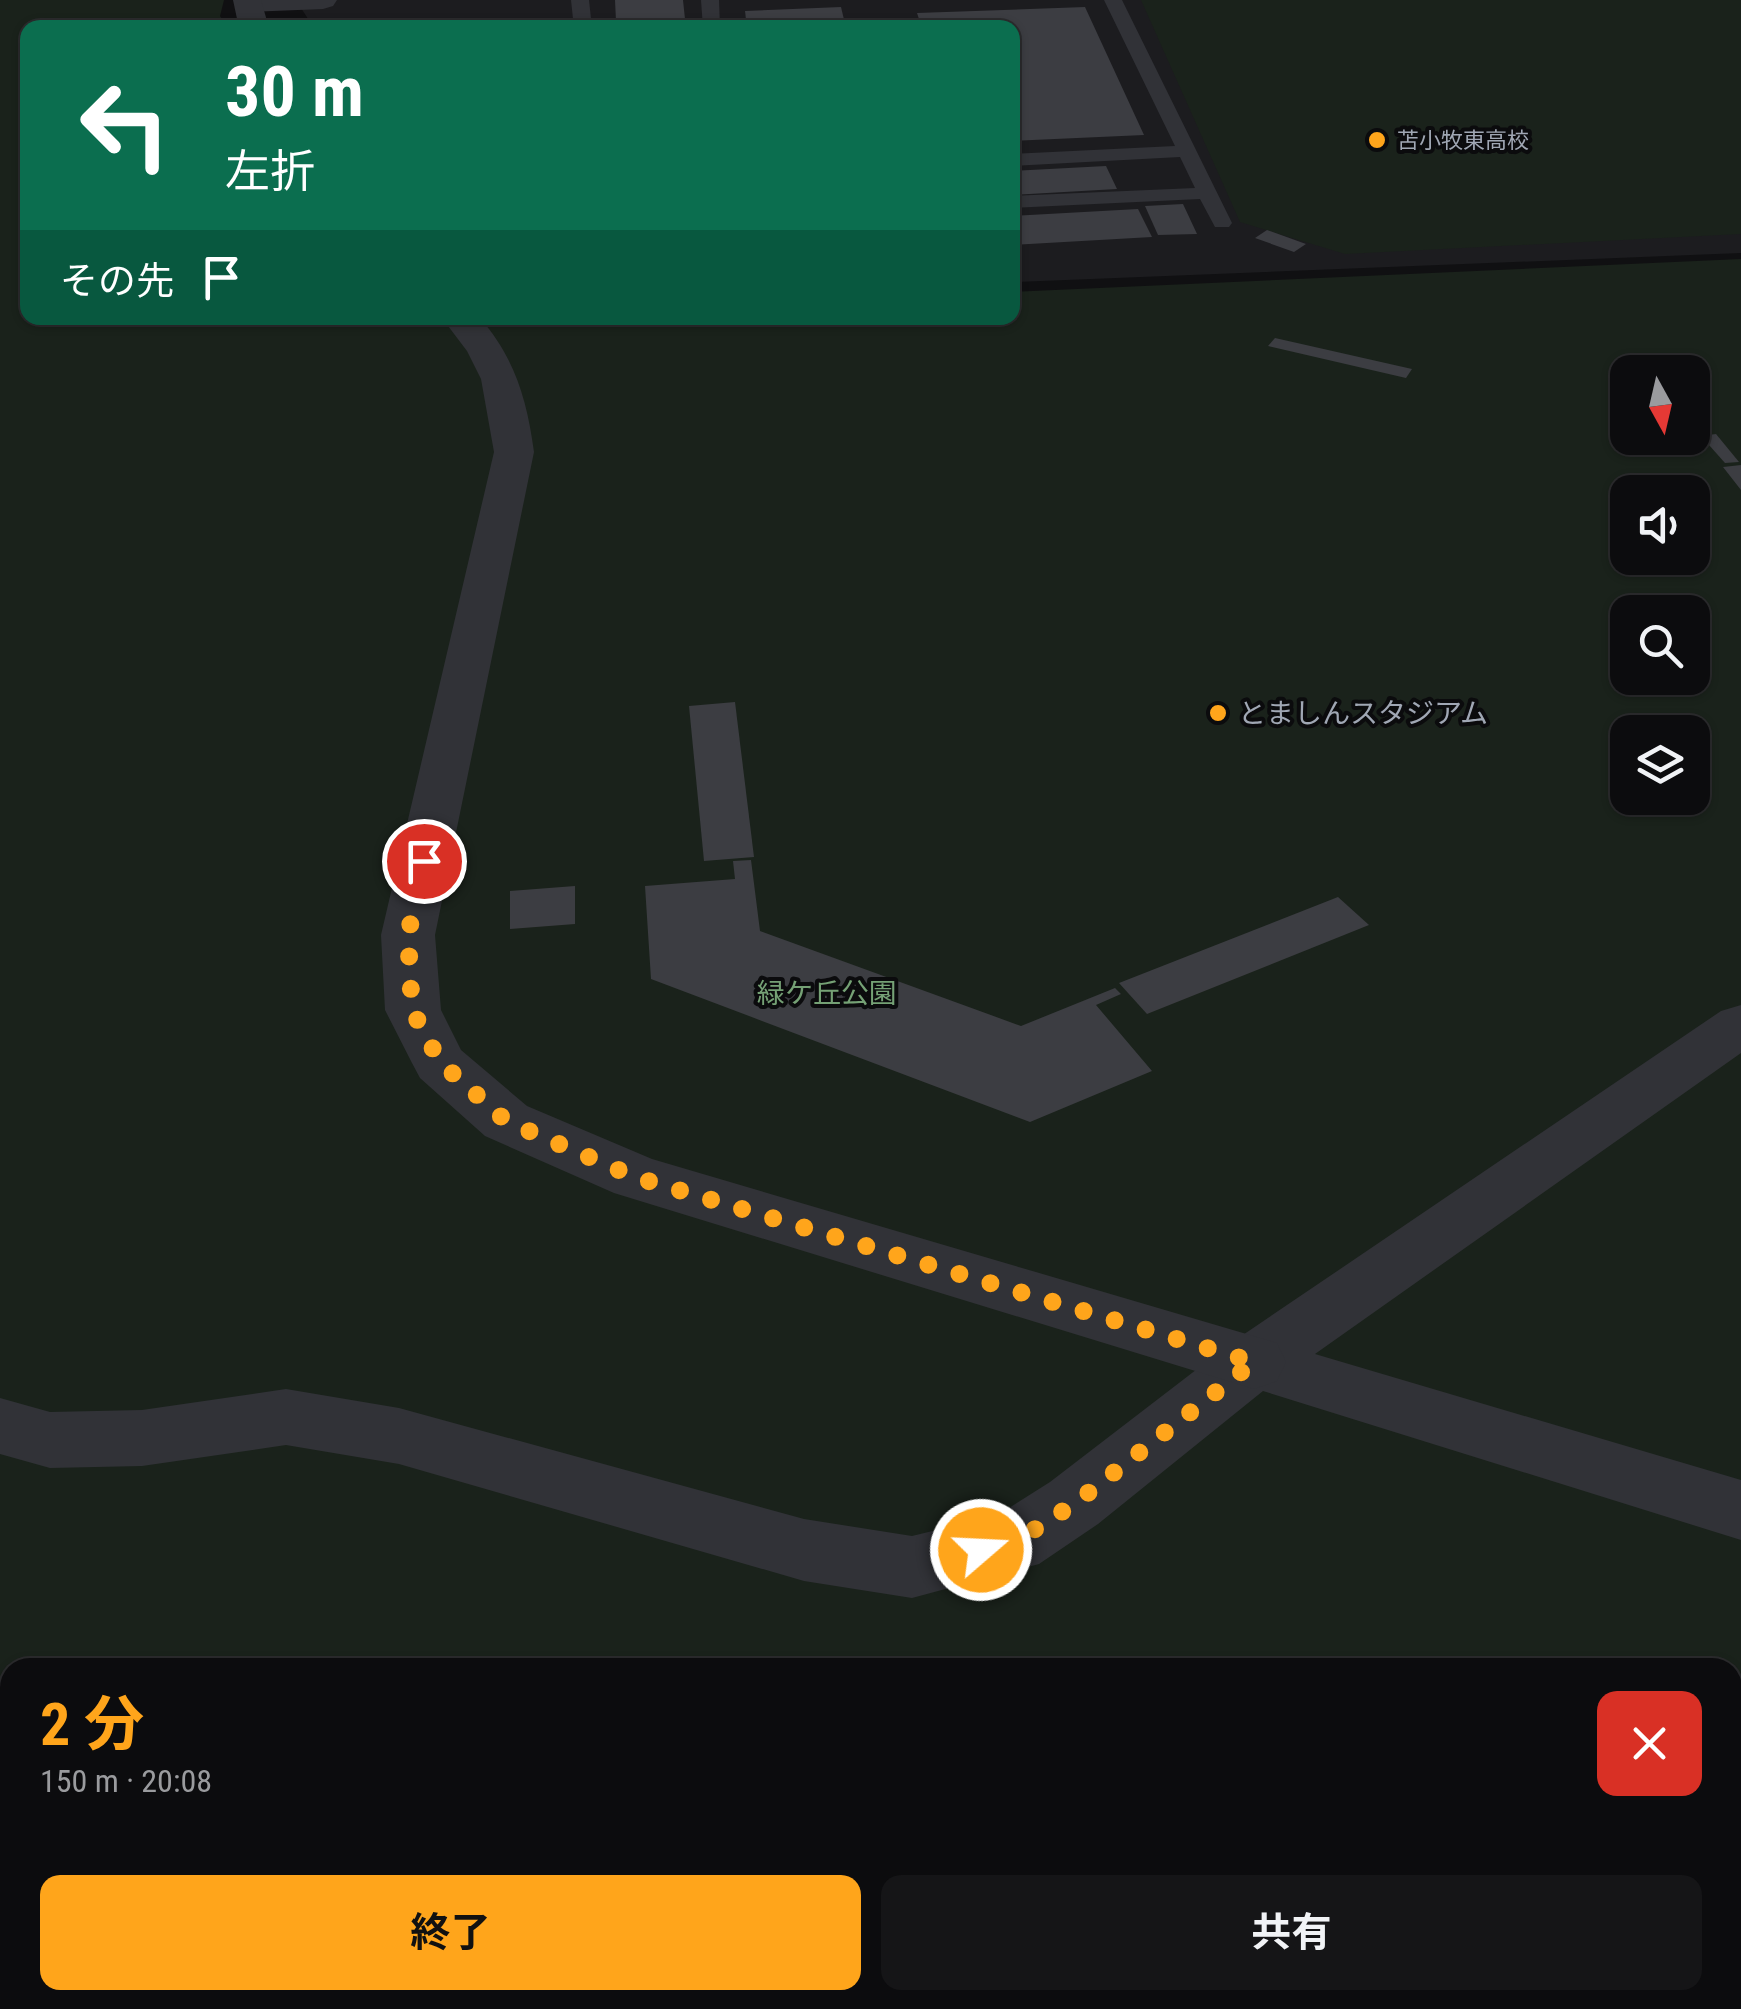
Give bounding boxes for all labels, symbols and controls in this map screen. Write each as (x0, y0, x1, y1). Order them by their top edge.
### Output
text: 30 m (225, 51, 364, 133)
icon: left (60, 60, 190, 190)
place label: 苫小牧東高校 (1397, 128, 1529, 153)
marker: 苫小牧東高校 (1366, 129, 1388, 151)
text: 左折 (225, 145, 315, 198)
icon: arrive (194, 250, 249, 305)
text: その先 (60, 259, 174, 303)
north arrow (1610, 355, 1710, 455)
map controls (1610, 355, 1710, 815)
button: sound (1610, 475, 1710, 575)
button: search (1610, 595, 1710, 695)
place label: とましんスタジアム (1238, 697, 1488, 730)
marker: とましんスタジアム (1207, 702, 1229, 724)
button: layers (1610, 715, 1710, 815)
pin (382, 819, 467, 904)
icon: arrive (397, 834, 452, 889)
park label: 緑ケ丘公園 (757, 977, 897, 1010)
position arrow (929, 1498, 1033, 1602)
text: 2 分 (40, 1689, 144, 1760)
button: close (1597, 1691, 1702, 1796)
text: 150 m · 20:08 (40, 1762, 212, 1800)
button: 終了 (40, 1875, 861, 1990)
button: 共有 (881, 1875, 1702, 1990)

